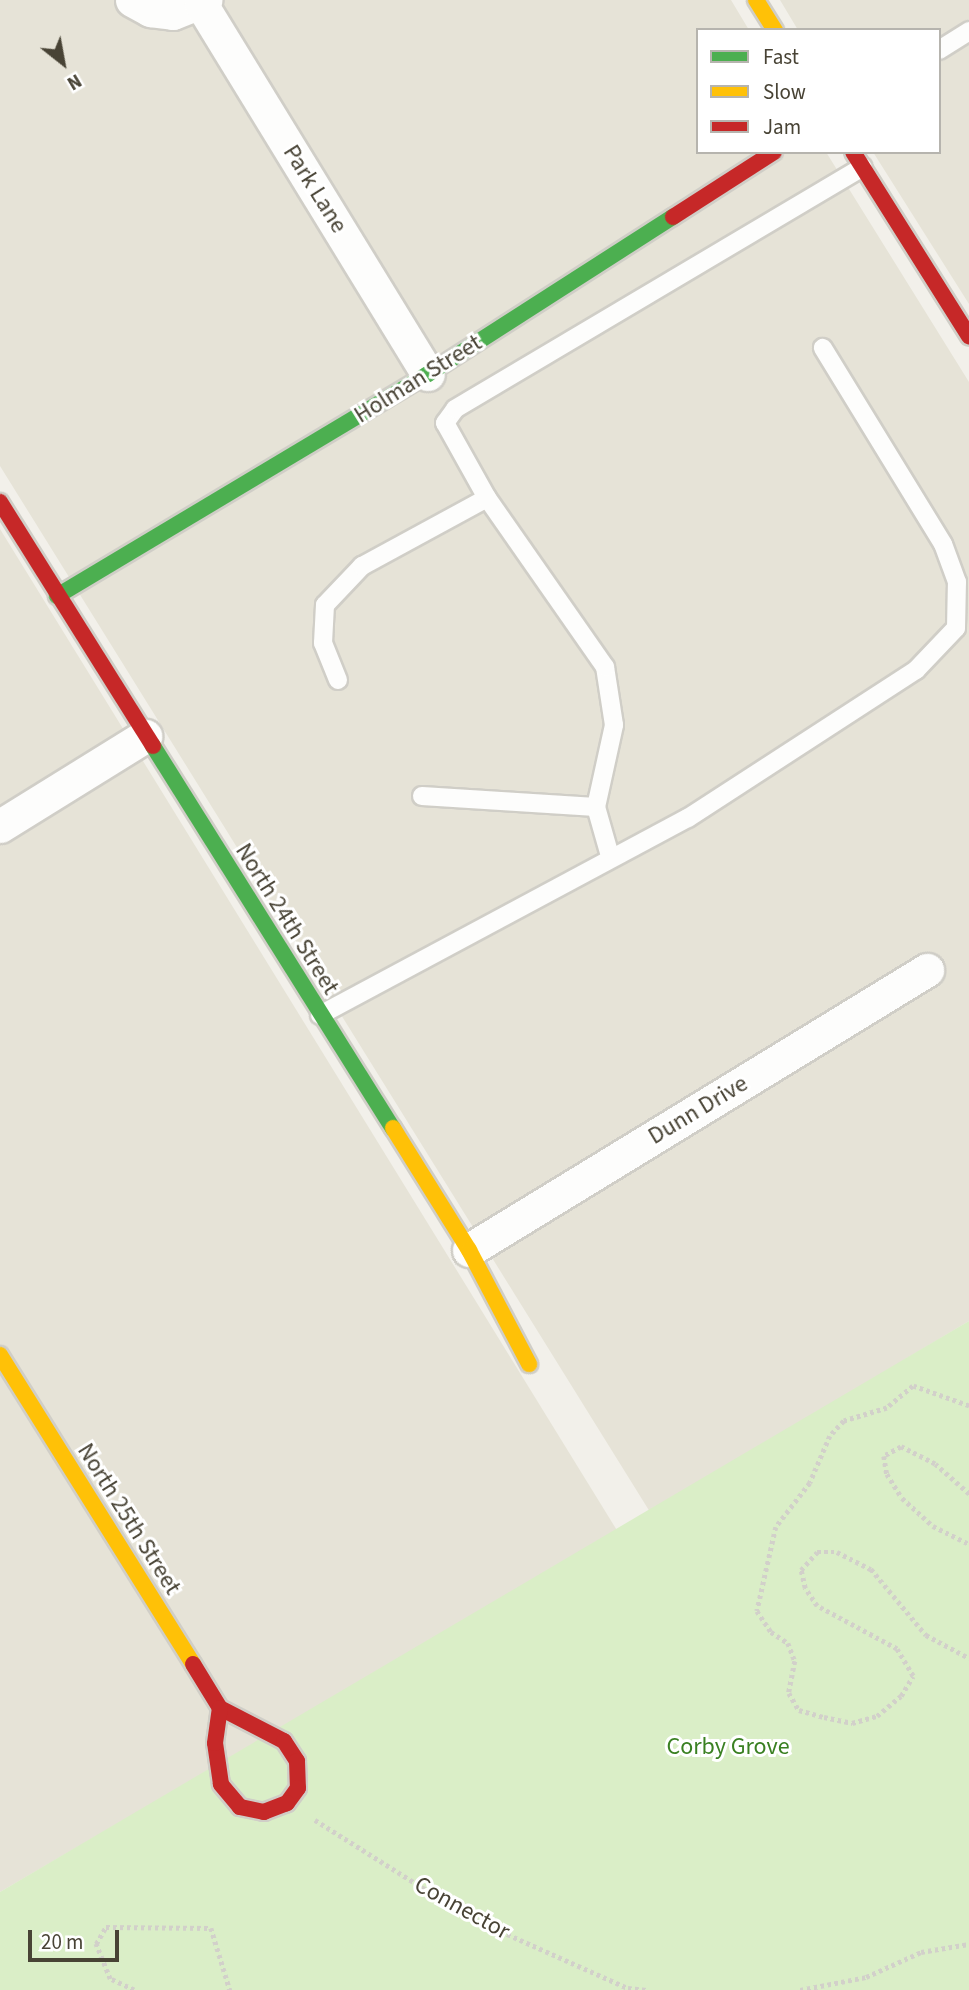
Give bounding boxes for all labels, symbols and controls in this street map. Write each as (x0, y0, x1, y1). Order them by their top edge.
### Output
north arrow (28, 28, 98, 98)
legend (696, 28, 941, 154)
text: Fast (763, 42, 799, 72)
text: N (62, 67, 86, 96)
text: Slow (763, 77, 806, 107)
text: Jam (763, 112, 801, 142)
street label: Park Lane (277, 140, 353, 238)
street label: Holman Street (349, 328, 487, 430)
street label: North 24th Street (229, 838, 345, 1000)
street label: Dunn Drive (643, 1069, 753, 1151)
street label: North 25th Street (71, 1438, 187, 1600)
park label: Corby Grove (666, 1733, 790, 1761)
street label: Connector (409, 1870, 515, 1946)
scale bar (32, 1916, 122, 1960)
text: 20 m (41, 1927, 83, 1957)

